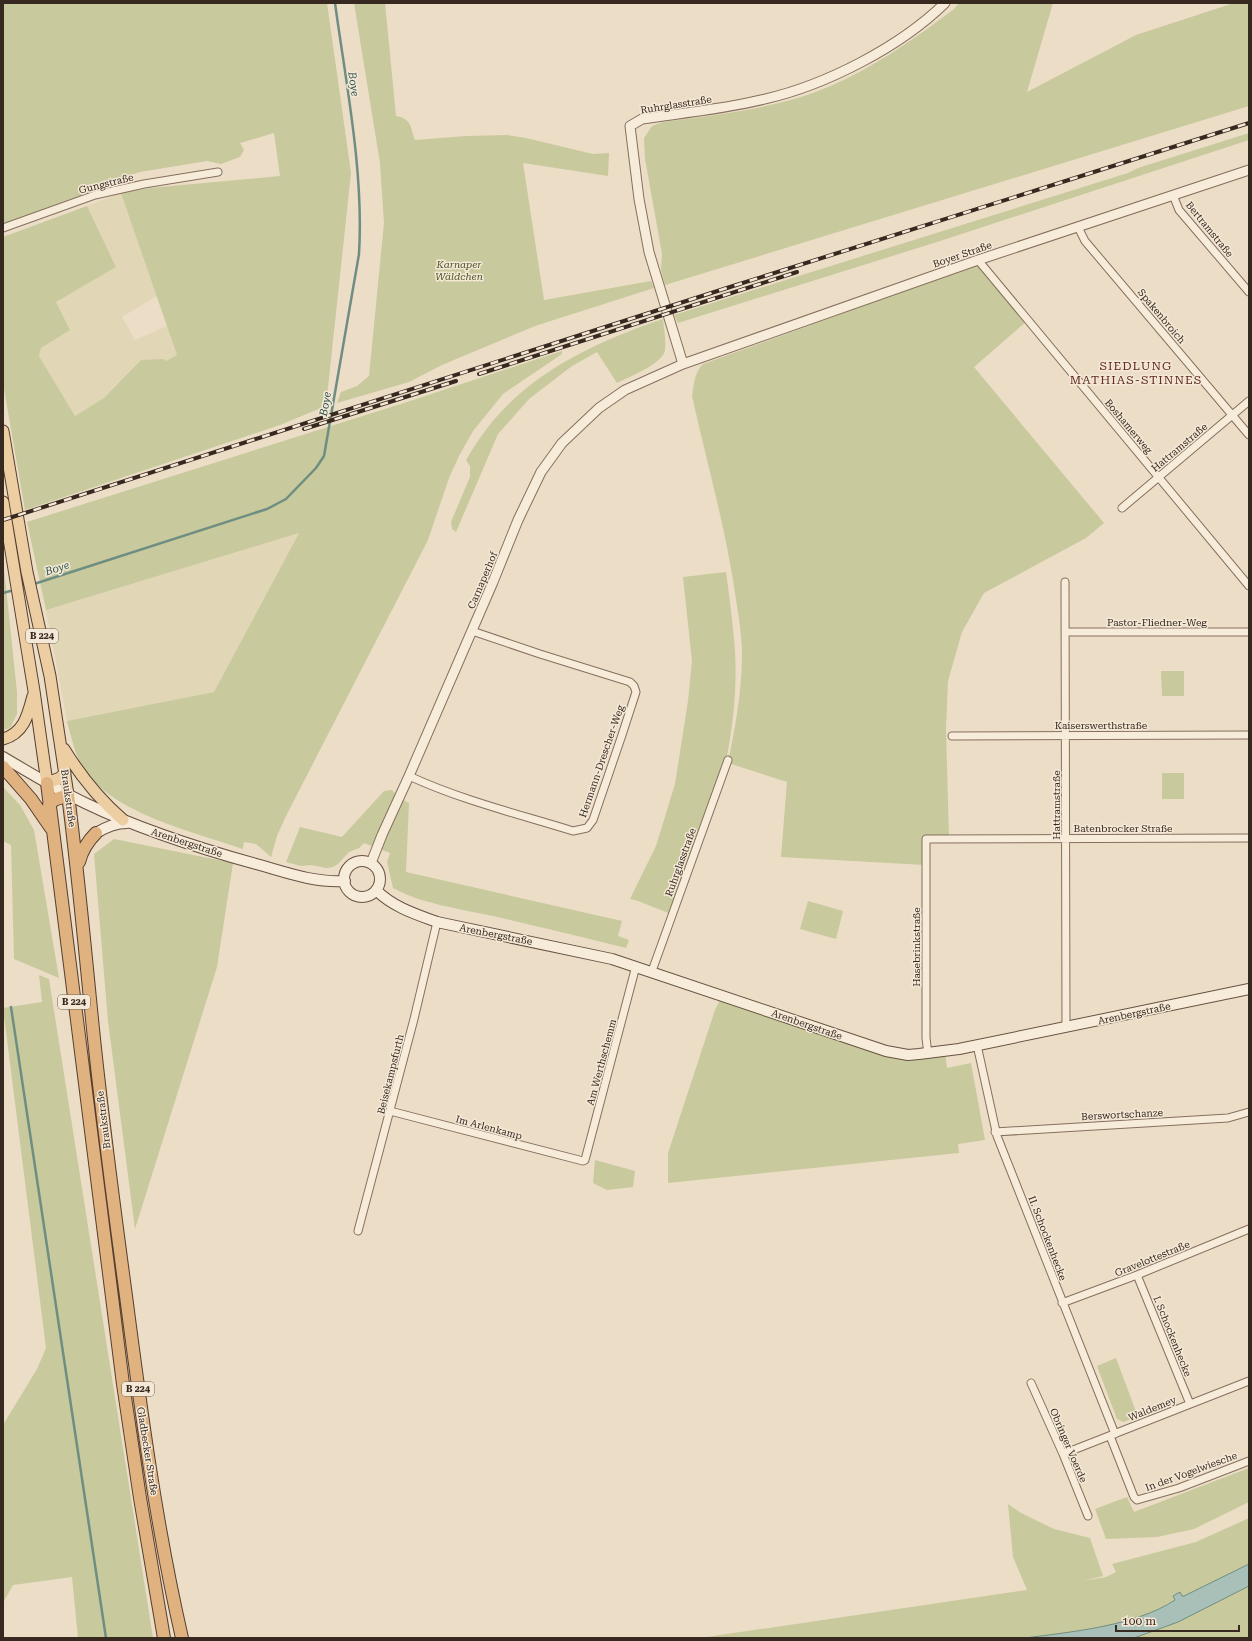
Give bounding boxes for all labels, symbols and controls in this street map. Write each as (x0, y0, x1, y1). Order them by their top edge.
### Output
water label: Boye (345, 70, 362, 98)
street label: Ruhrglasstraße (640, 93, 713, 116)
street label: Gungstraße (78, 171, 135, 196)
street label: Bertramstraße (1184, 199, 1236, 260)
street label: Boyer Straße (931, 239, 994, 270)
park label: Karnaper Wäldchen (435, 259, 483, 282)
street label: Spakenbroich (1136, 287, 1188, 346)
district label: SIEDLUNG MATHIAS-STINNES (1070, 359, 1202, 387)
water label: Boye (317, 390, 334, 418)
street label: Boshamerweg (1103, 397, 1155, 456)
street label: Hattramstraße (1149, 421, 1210, 474)
street label: Carnaperhof (465, 549, 500, 610)
water label: Boye (42, 558, 71, 579)
street label: Pastor-Fliedner-Weg (1107, 617, 1207, 628)
road number: B 224 (26, 629, 58, 643)
street label: Hermann-Drescher-Weg (577, 703, 626, 819)
street label: Kaiserswerthstraße (1055, 720, 1148, 731)
street label: Braukstraße (59, 768, 78, 828)
street label: Hattramstraße (1051, 770, 1062, 840)
street label: Batenbrocker Straße (1074, 823, 1173, 834)
street label: Arenbergstraße (150, 826, 224, 859)
street label: Ruhrglasstraße (663, 826, 698, 898)
street label: Hasebrinkstraße (911, 907, 922, 987)
street label: Arenbergstraße (459, 922, 534, 947)
road number: B 224 (58, 995, 90, 1009)
street label: Arenbergstraße (1097, 1000, 1172, 1027)
street label: Arenbergstraße (770, 1007, 844, 1042)
street label: Am Werthschemm (585, 1018, 618, 1106)
street label: Beisekampsfurth (375, 1033, 406, 1115)
street label: Braukstraße (94, 1090, 113, 1149)
street label: Berswortschanze (1081, 1107, 1164, 1122)
street label: Im Arlenkamp (454, 1113, 524, 1142)
street label: II. Schockenhecke (1026, 1194, 1069, 1282)
street label: Gravelottestraße (1113, 1238, 1192, 1279)
street label: I. Schockenhecke (1151, 1294, 1194, 1379)
road number: B 224 (122, 1382, 154, 1396)
street label: Waldemey (1127, 1394, 1178, 1423)
street label: Gladbecker Straße (135, 1406, 160, 1497)
street label: Obringer Voerde (1048, 1406, 1089, 1484)
street label: In der Vogelwiesche (1144, 1450, 1239, 1493)
scale bar (1116, 1607, 1239, 1633)
text: 100 m (1122, 1614, 1156, 1628)

